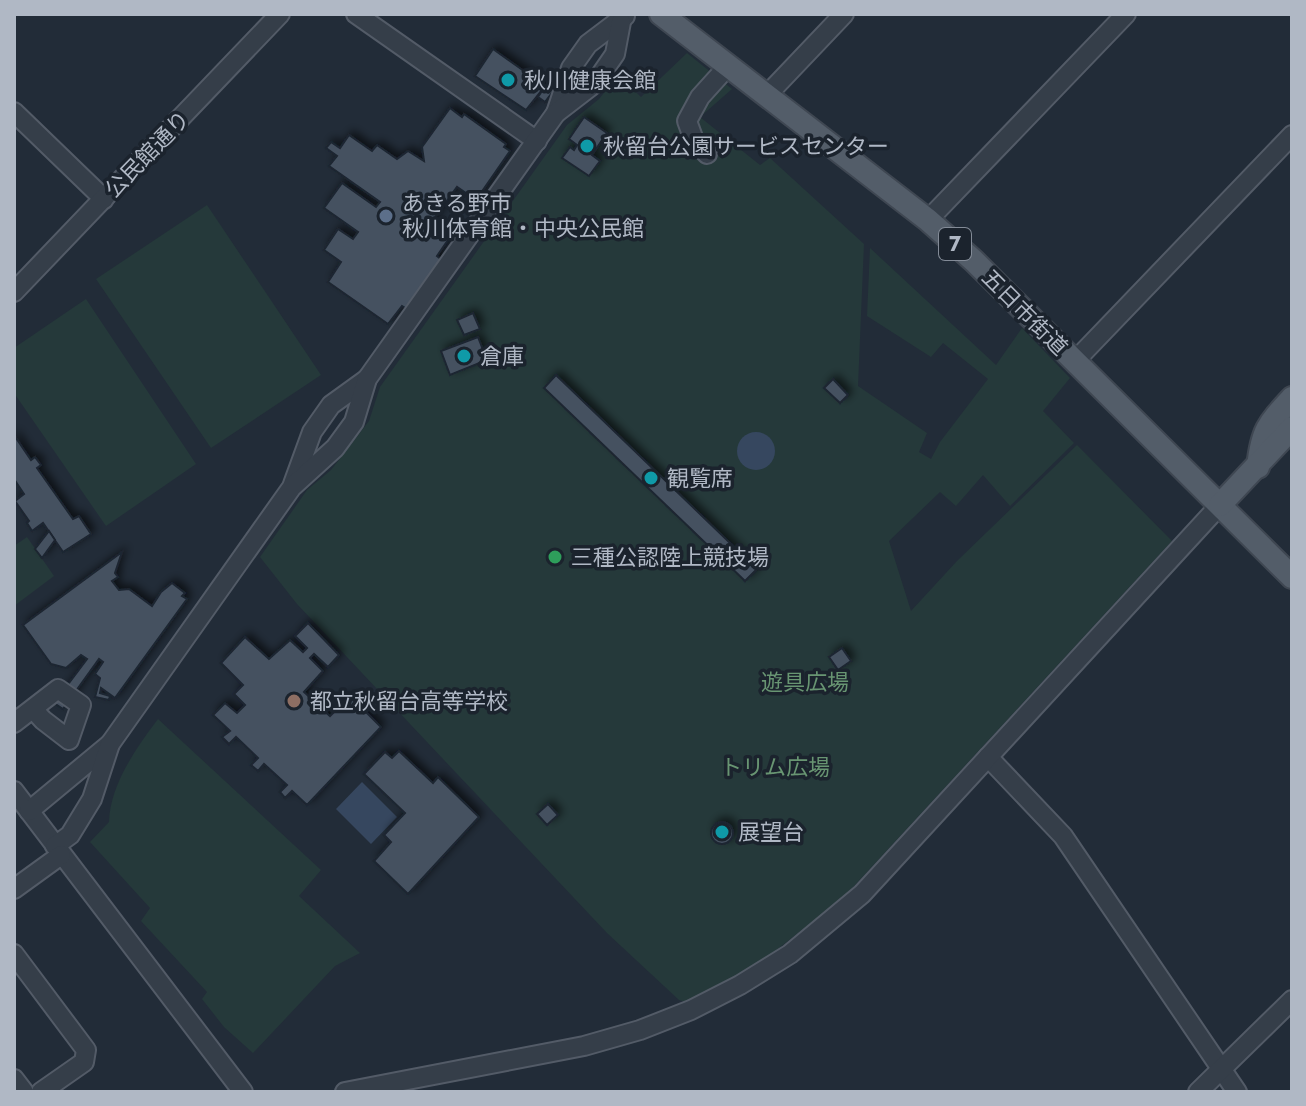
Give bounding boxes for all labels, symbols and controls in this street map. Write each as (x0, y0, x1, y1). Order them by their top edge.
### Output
place label: 秋川健康会館 (524, 64, 656, 96)
marker: 秋川健康会館 (499, 71, 517, 89)
street label: 公民館通り (97, 103, 197, 205)
place label: 秋留台公園サービスセンター (603, 130, 889, 162)
marker: 秋留台公園サービスセンター (578, 137, 596, 155)
place label: あきる野市 秋川体育館・中央公民館 (402, 187, 644, 244)
marker: あきる野市 秋川体育館・中央公民館 (377, 207, 395, 225)
road number: 7 (939, 228, 971, 260)
street label: 五日市街道 (975, 262, 1075, 362)
place label: 倉庫 (480, 340, 524, 372)
marker: 倉庫 (455, 347, 473, 365)
place label: 観覧席 (667, 462, 733, 494)
marker: 観覧席 (642, 469, 660, 487)
place label: 三種公認陸上競技場 (571, 541, 769, 573)
marker: 三種公認陸上競技場 (546, 548, 564, 566)
park label: 遊具広場 (761, 666, 849, 698)
place label: 都立秋留台高等学校 (310, 685, 508, 717)
marker: 都立秋留台高等学校 (285, 692, 303, 710)
park label: トリム広場 (720, 751, 830, 783)
place label: 展望台 (738, 816, 804, 848)
marker: 展望台 (713, 823, 731, 841)

